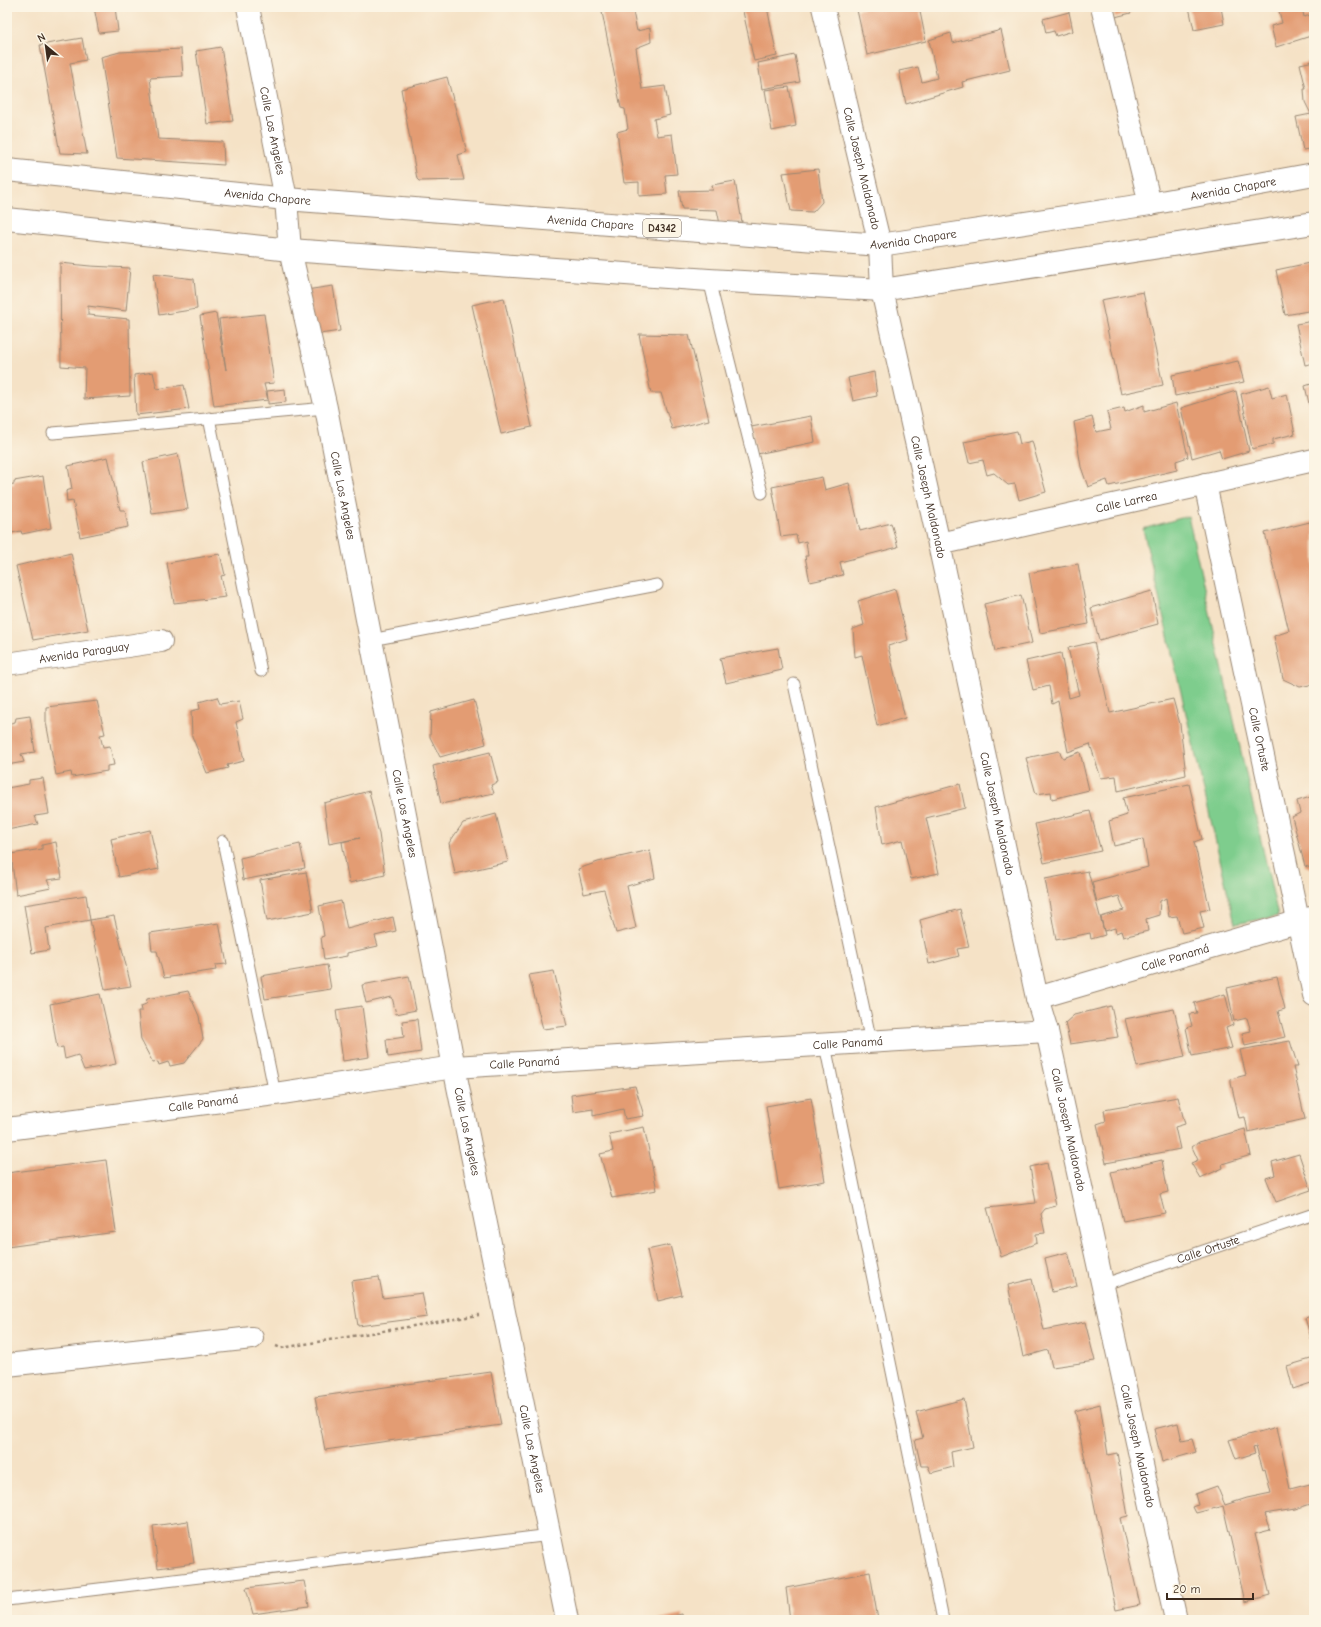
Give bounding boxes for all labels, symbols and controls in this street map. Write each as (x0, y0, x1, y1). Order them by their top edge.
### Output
north arrow (26, 26, 66, 66)
text: N (35, 30, 48, 45)
street label: Calle Los Angeles (257, 85, 288, 176)
street label: Calle Joseph Maldonado (840, 106, 883, 231)
street label: Avenida Chapare (1189, 174, 1277, 203)
street label: Avenida Chapare (224, 186, 311, 208)
street label: Avenida Chapare (547, 212, 634, 233)
road number: D4342 (643, 219, 681, 237)
street label: Avenida Chapare (870, 226, 957, 252)
street label: Calle Joseph Maldonado (908, 434, 949, 560)
street label: Calle Los Angeles (328, 450, 358, 541)
street label: Calle Larrea (1094, 488, 1158, 516)
street label: Avenida Paraguay (38, 639, 131, 666)
street label: Calle Ortuste (1246, 706, 1273, 773)
street label: Calle Joseph Maldonado (977, 751, 1017, 877)
street label: Calle Los Angeles (389, 768, 420, 859)
street label: Calle Panamá (1140, 941, 1211, 974)
street label: Calle Panamá (812, 1034, 883, 1052)
street label: Calle Panamá (489, 1054, 560, 1072)
street label: Calle Joseph Maldonado (1048, 1067, 1089, 1193)
street label: Calle Los Angeles (451, 1086, 483, 1177)
street label: Calle Panamá (168, 1092, 239, 1115)
street label: Calle Ortuste (1175, 1232, 1241, 1266)
street label: Calle Joseph Maldonado (1118, 1383, 1158, 1509)
street label: Calle Los Angeles (516, 1404, 548, 1494)
scale bar (1167, 1575, 1253, 1601)
text: 20 m (1173, 1582, 1201, 1596)

